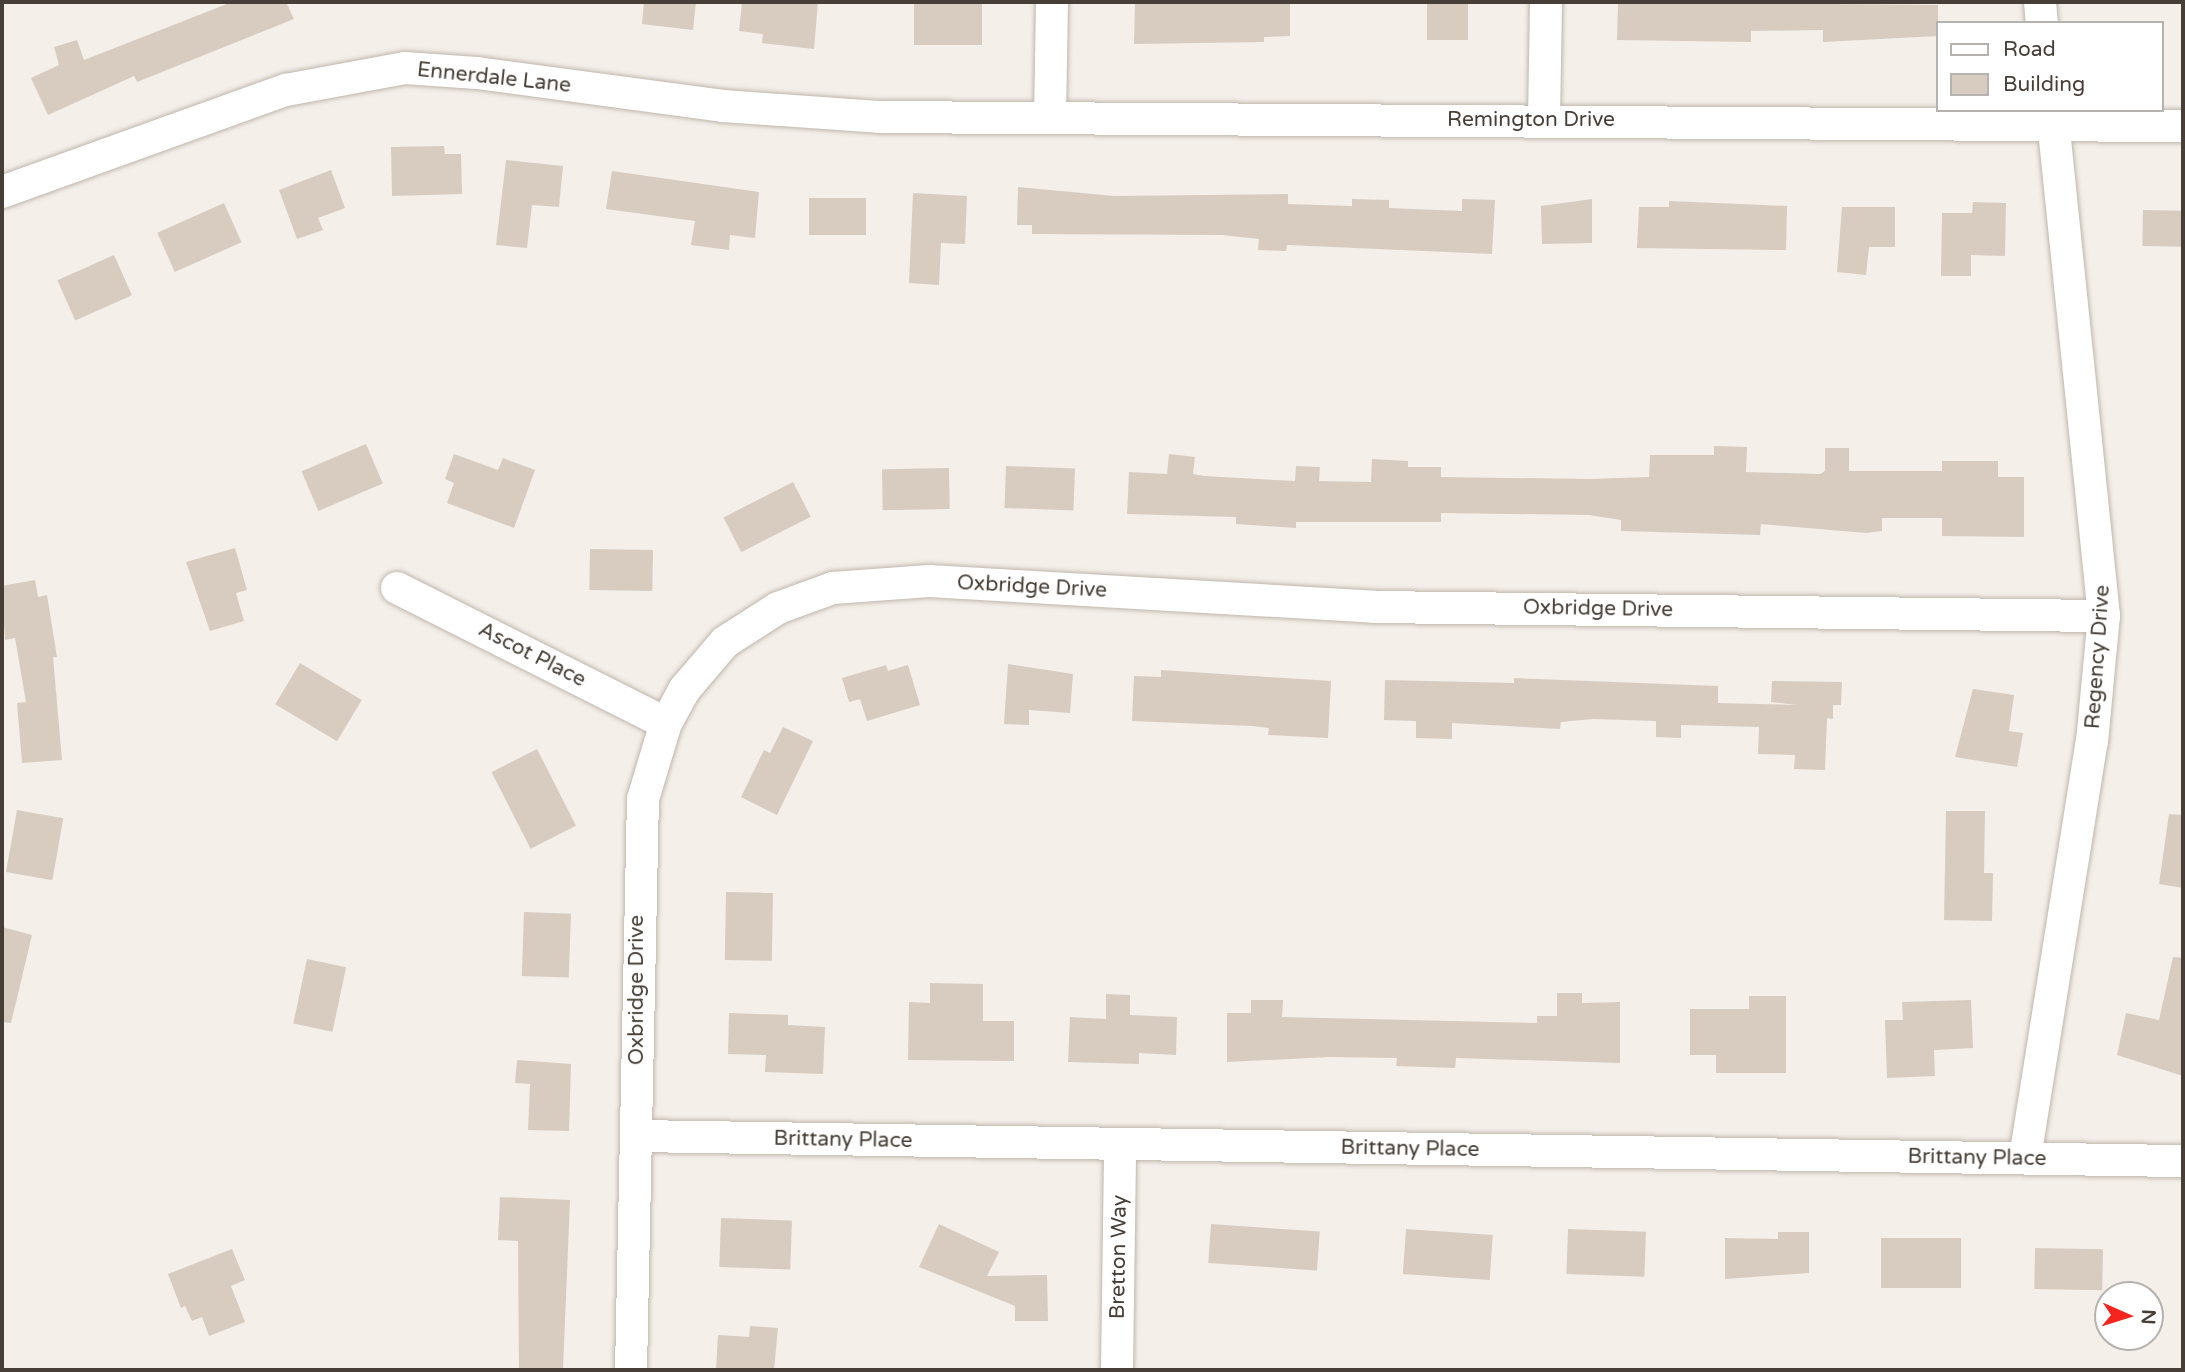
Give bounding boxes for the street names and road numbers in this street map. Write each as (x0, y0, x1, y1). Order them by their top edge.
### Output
street label: Ennerdale Lane (416, 57, 572, 99)
street label: Remington Drive (1447, 107, 1615, 133)
street label: Oxbridge Drive (956, 570, 1108, 604)
street label: Regency Drive (2080, 584, 2116, 730)
street label: Oxbridge Drive (1523, 595, 1673, 623)
street label: Ascot Place (474, 617, 590, 693)
street label: Oxbridge Drive (624, 915, 650, 1065)
street label: Brittany Place (773, 1126, 913, 1154)
street label: Brittany Place (1340, 1135, 1480, 1163)
street label: Brittany Place (1907, 1144, 2047, 1172)
street label: Bretton Way (1105, 1195, 1133, 1319)

